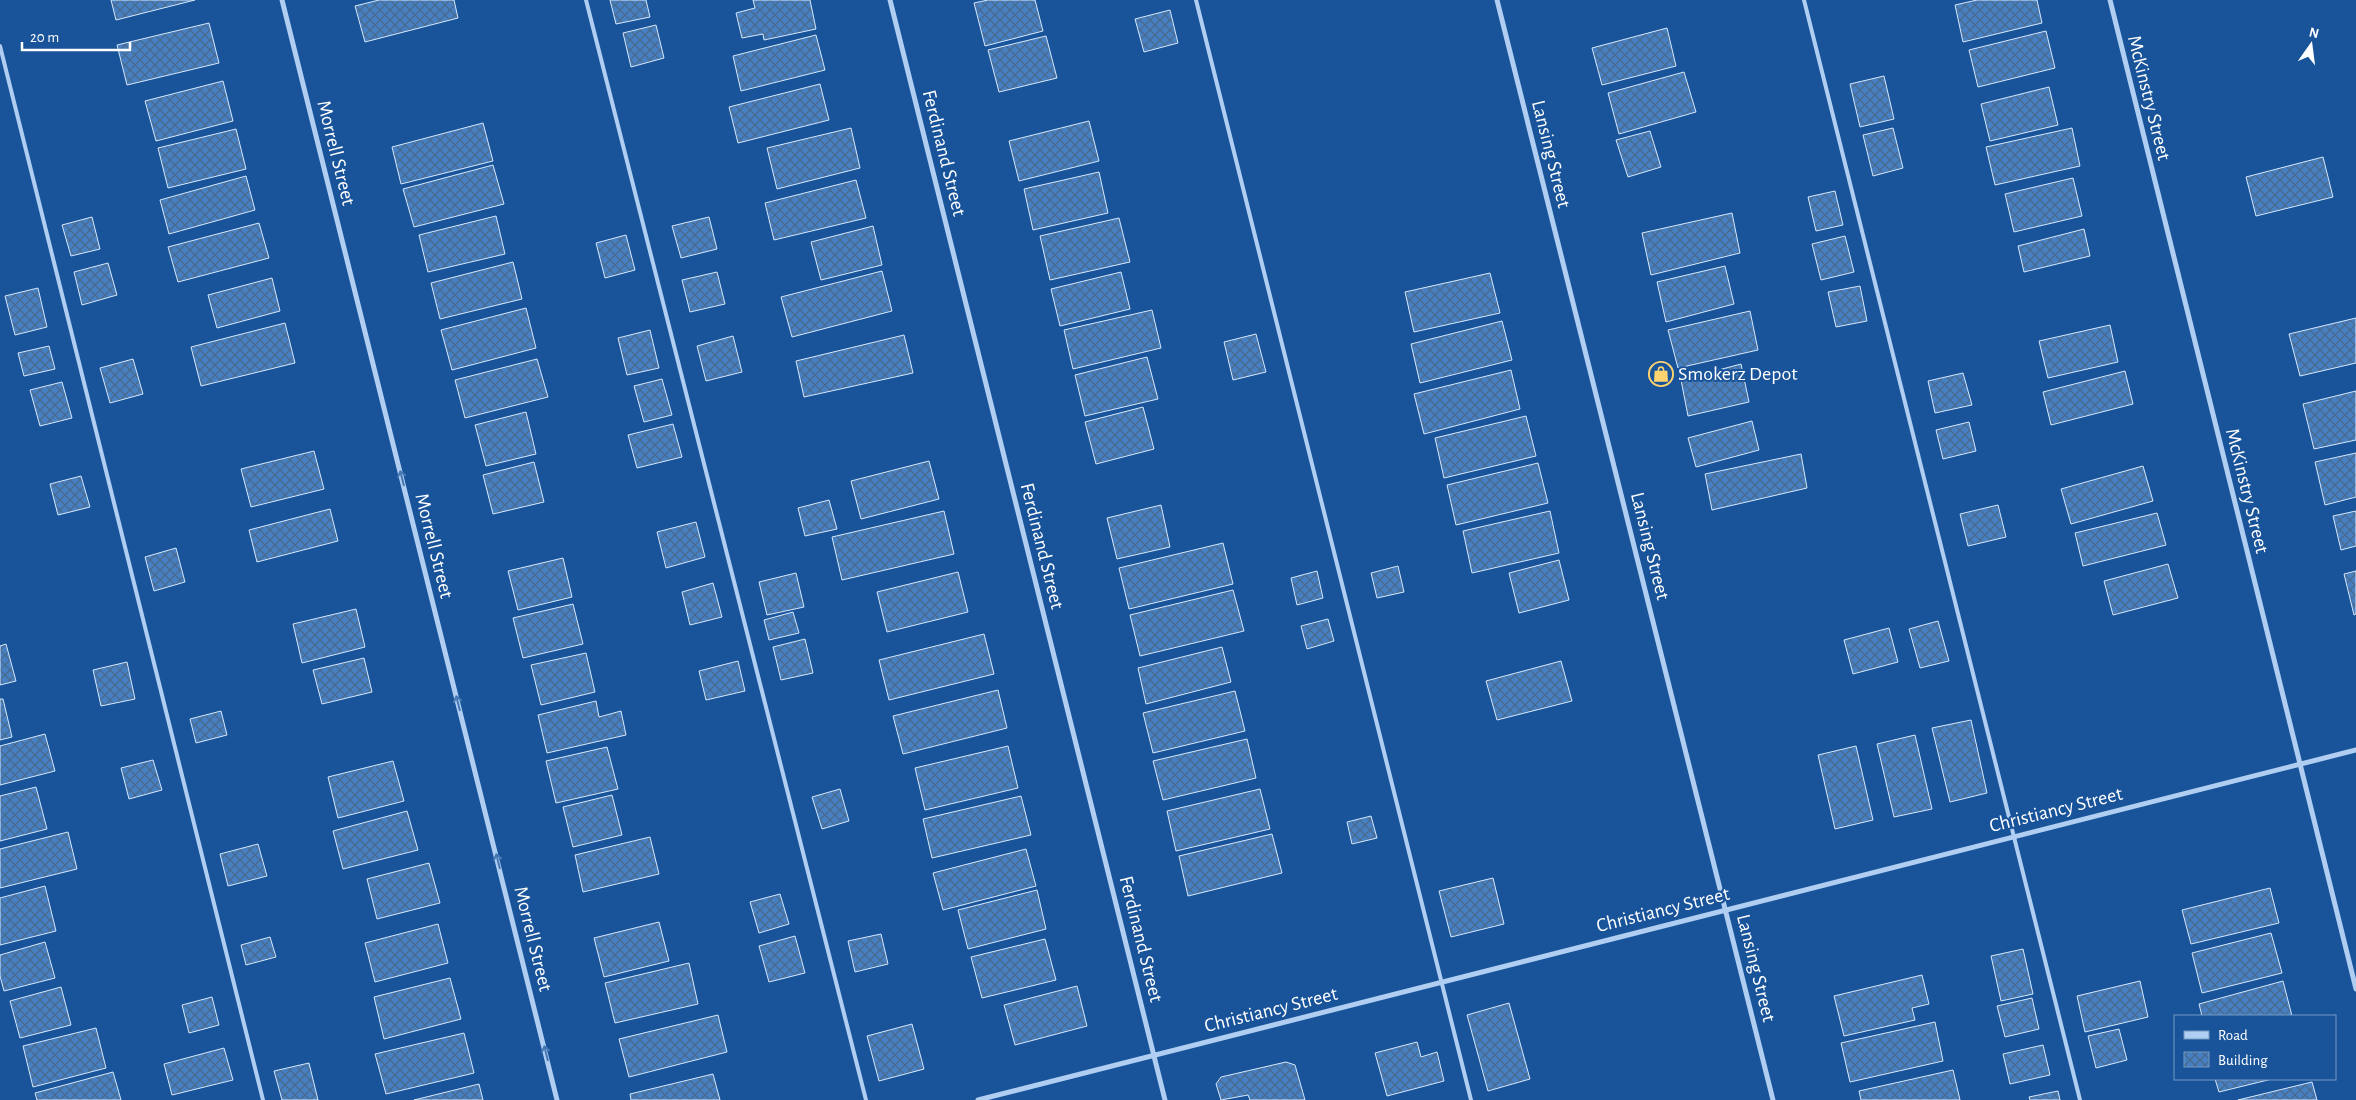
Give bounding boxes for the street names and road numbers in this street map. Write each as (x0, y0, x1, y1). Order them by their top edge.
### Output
street label: McKinstry Street (2124, 33, 2174, 163)
street label: Ferdinand Street (919, 88, 969, 219)
street label: Morrell Street (313, 98, 359, 208)
street label: Lansing Street (1528, 98, 1574, 211)
street label: McKinstry Street (2222, 426, 2272, 556)
street label: Ferdinand Street (1017, 481, 1067, 612)
street label: Lansing Street (1627, 490, 1673, 603)
street label: Morrell Street (411, 491, 457, 601)
street label: Christiancy Street (1987, 784, 2125, 836)
street label: Ferdinand Street (1116, 874, 1166, 1005)
street label: Morrell Street (510, 884, 556, 994)
street label: Christiancy Street (1594, 884, 1732, 936)
street label: Lansing Street (1733, 912, 1779, 1025)
street label: Christiancy Street (1202, 984, 1340, 1036)

